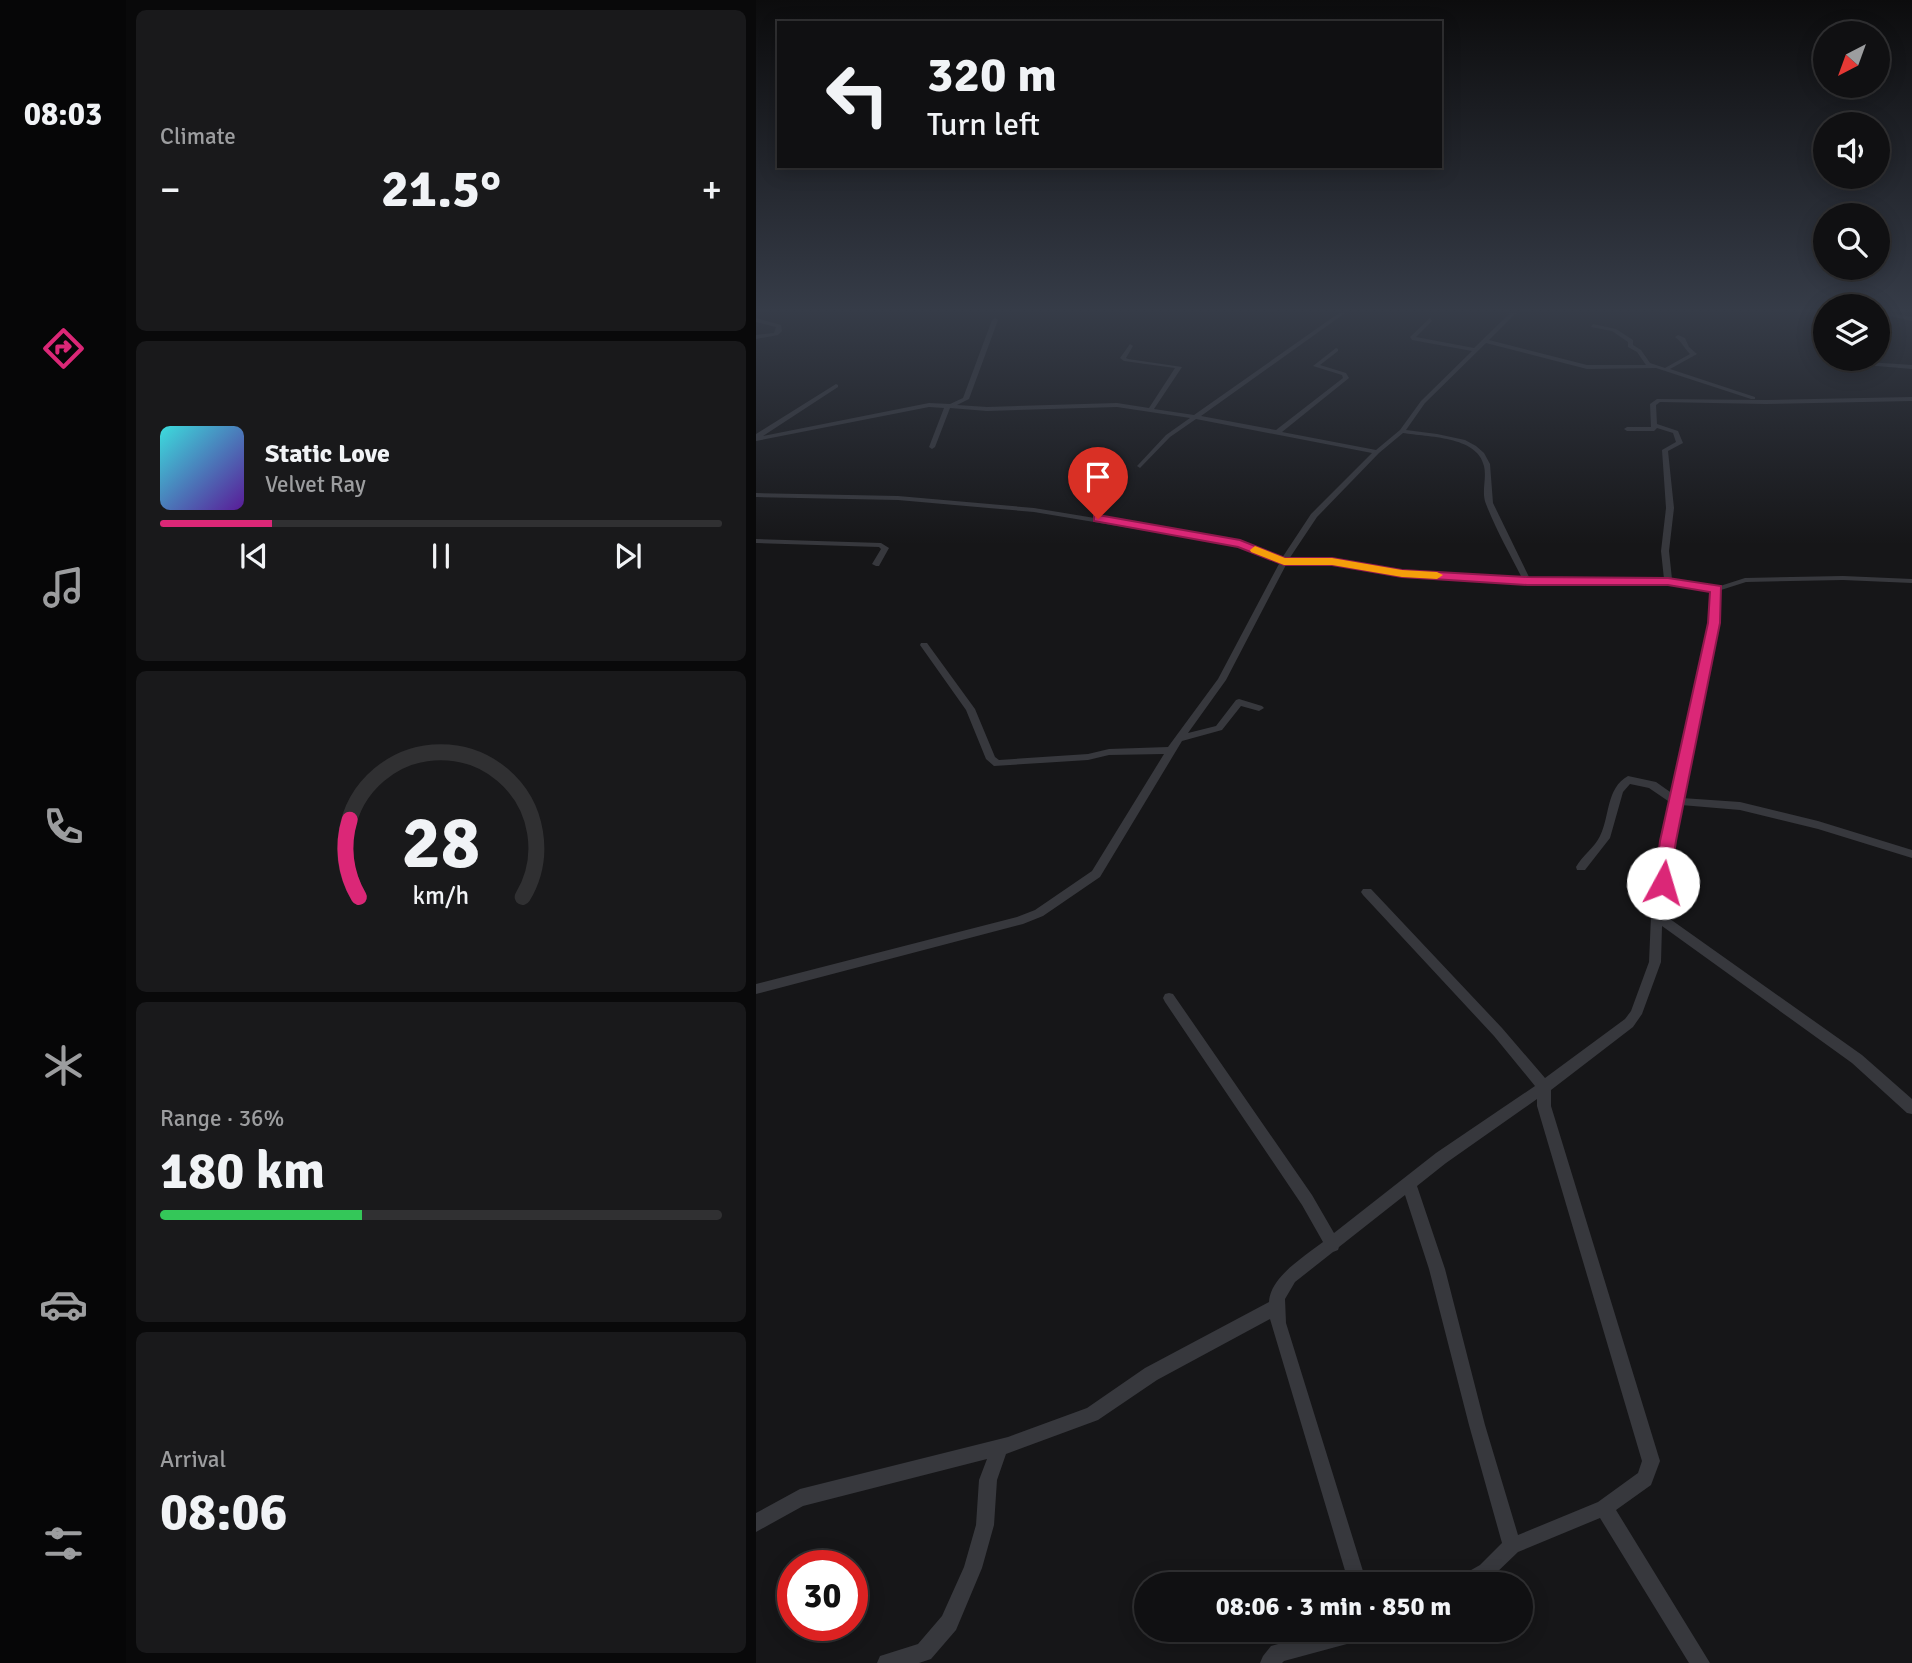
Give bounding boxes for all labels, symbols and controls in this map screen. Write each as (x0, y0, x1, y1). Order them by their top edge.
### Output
north arrow (1813, 21, 1890, 98)
map controls (1813, 21, 1890, 371)
text: 320 m (927, 45, 1057, 105)
icon: left (812, 49, 903, 140)
text: 08:03 (24, 95, 102, 134)
text: Turn left (927, 105, 1040, 144)
button: sound (1813, 112, 1890, 189)
text: Climate (160, 122, 236, 151)
text: 21.5° (381, 157, 501, 221)
text: − (160, 166, 181, 213)
text: + (701, 166, 722, 213)
button: search (1813, 203, 1890, 280)
button: layers (1813, 294, 1890, 371)
icon: directions (39, 324, 88, 373)
text: Static Love (265, 438, 390, 470)
pin (1068, 447, 1128, 519)
icon: arrive (1079, 458, 1117, 496)
text: Velvet Ray (265, 470, 366, 499)
icon: previous (235, 537, 273, 575)
icon: pause (422, 537, 460, 575)
icon: next (609, 537, 647, 575)
icon: music (39, 563, 88, 612)
text: 28 (402, 800, 480, 889)
icon: phone (39, 802, 88, 851)
position arrow (1626, 846, 1700, 920)
text: km/h (413, 880, 469, 911)
icon: climate (39, 1041, 88, 1090)
text: Range · 36% (160, 1104, 284, 1133)
text: 180 km (160, 1139, 325, 1203)
icon: car (39, 1280, 88, 1329)
text: Arrival (160, 1445, 226, 1474)
text: 08:06 (160, 1480, 288, 1544)
icon: filters (39, 1519, 88, 1568)
speed limit sign: 30 (777, 1550, 868, 1641)
text: 08:06 · 3 min · 850 m (1216, 1591, 1451, 1623)

